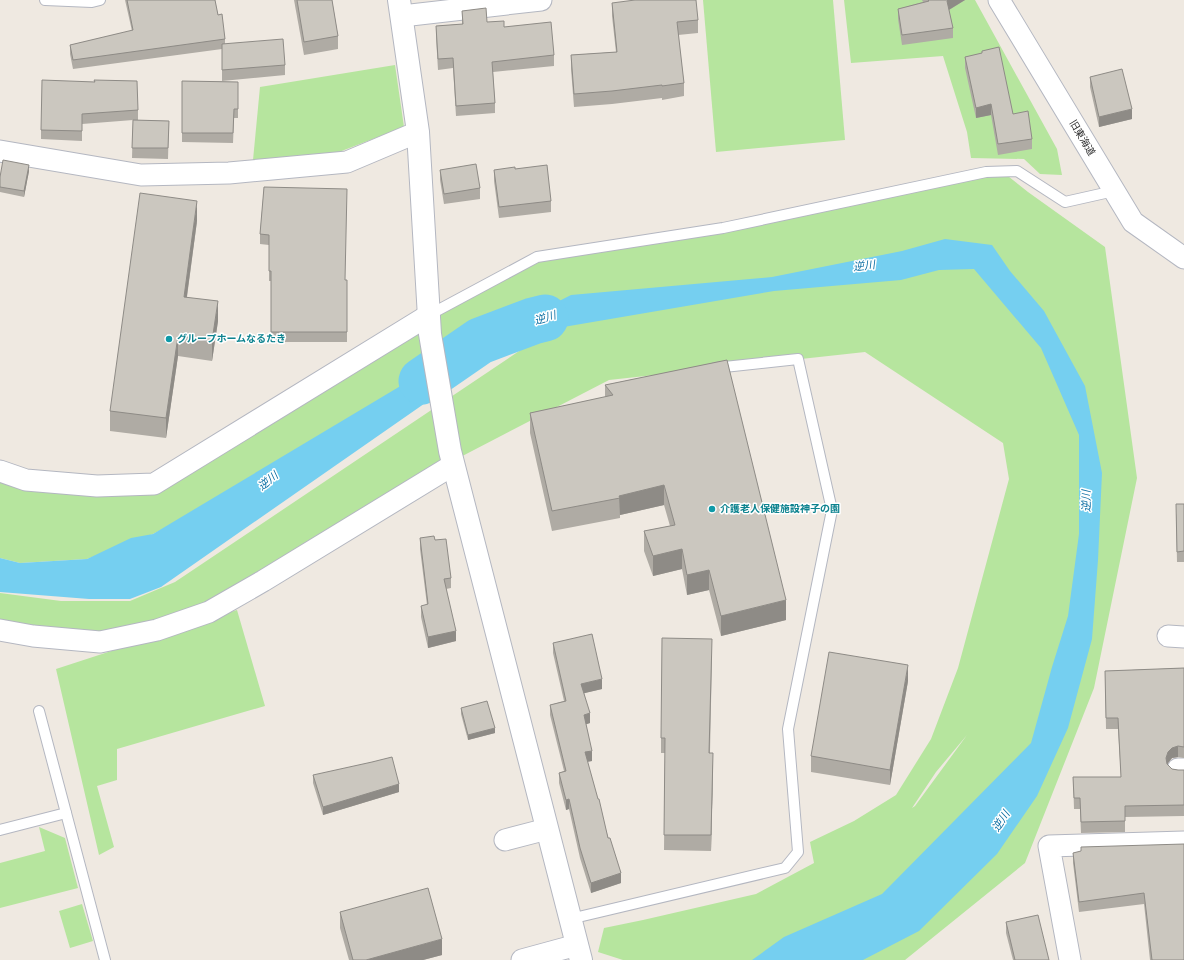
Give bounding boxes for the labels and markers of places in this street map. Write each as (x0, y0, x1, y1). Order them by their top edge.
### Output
place label: グループホームなるたき (177, 333, 286, 345)
marker: グループホームなるたき (164, 334, 174, 344)
place label: 介護老人保健施設神子の園 (720, 503, 840, 515)
marker: 介護老人保健施設神子の園 (707, 504, 717, 514)

